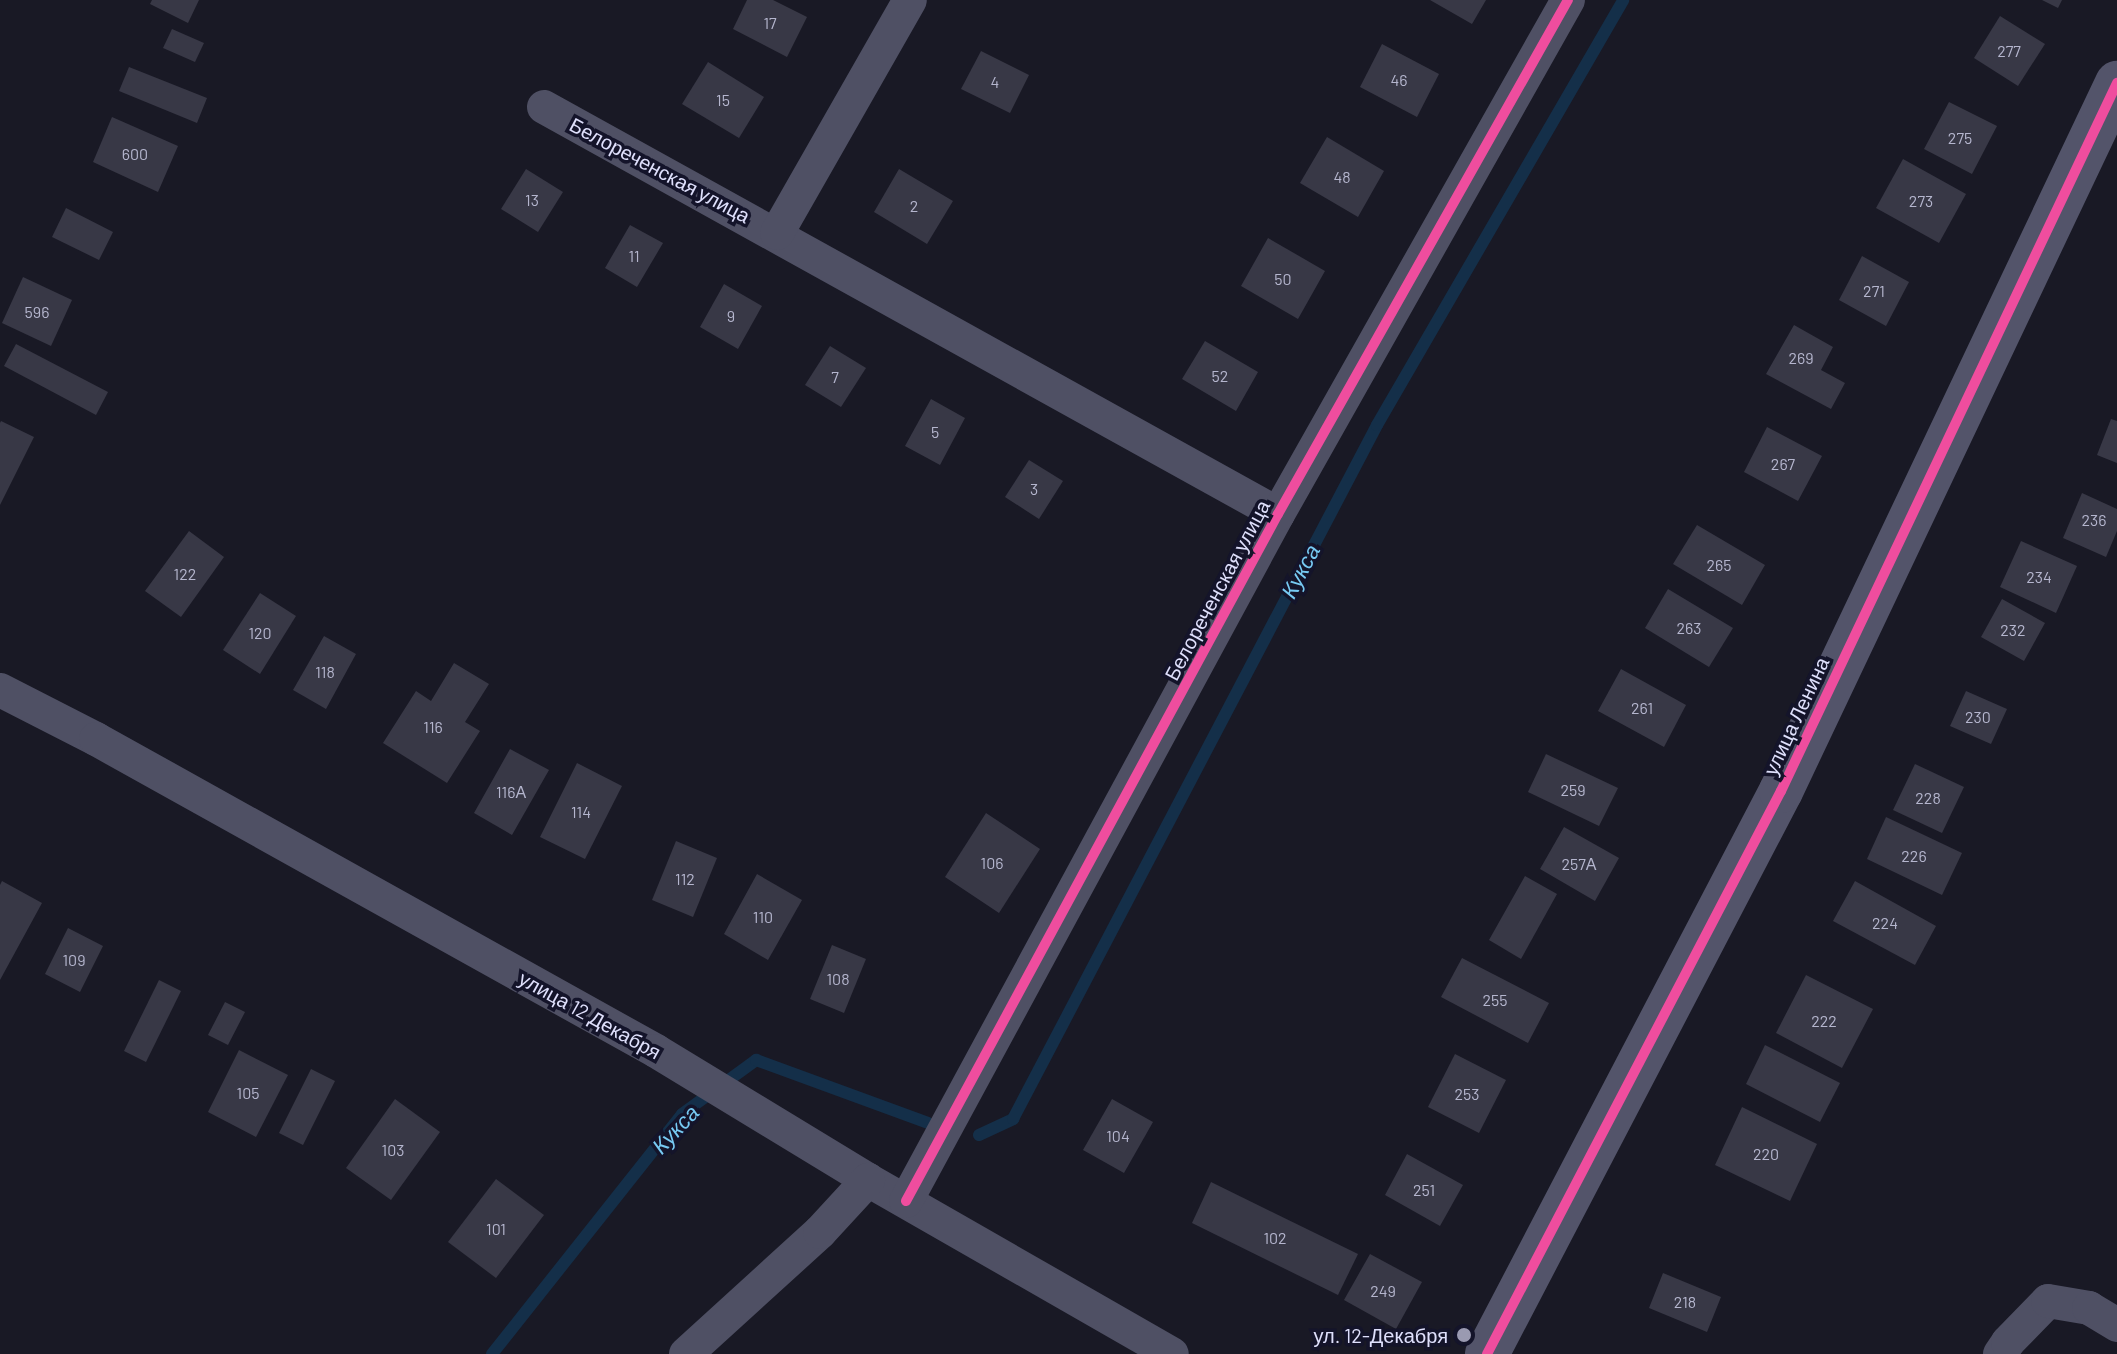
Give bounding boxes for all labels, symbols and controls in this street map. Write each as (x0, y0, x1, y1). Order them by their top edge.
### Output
house number: 17 (763, 13, 777, 33)
house number: 277 (1997, 41, 2021, 61)
house number: 46 (1390, 70, 1408, 90)
house number: 4 (991, 72, 999, 92)
house number: 15 (716, 90, 730, 110)
street label: Белореченская улица (566, 112, 754, 228)
house number: 275 (1948, 128, 1972, 148)
house number: 600 (122, 144, 148, 164)
house number: 48 (1333, 167, 1351, 187)
house number: 13 (525, 190, 539, 210)
house number: 273 (1909, 191, 1933, 211)
house number: 2 (910, 196, 918, 216)
house number: 11 (628, 246, 640, 266)
house number: 50 (1274, 269, 1292, 289)
house number: 271 (1863, 281, 1885, 301)
house number: 596 (25, 302, 49, 322)
house number: 9 (727, 306, 735, 326)
house number: 269 (1788, 348, 1814, 368)
house number: 52 (1212, 366, 1228, 386)
house number: 7 (831, 367, 839, 387)
house number: 5 (931, 422, 939, 442)
house number: 267 (1771, 454, 1795, 474)
house number: 3 (1030, 479, 1038, 499)
street label: Белореченская улица (1159, 496, 1275, 684)
house number: 236 (2082, 510, 2106, 530)
water label: Кукса (1275, 540, 1325, 602)
house number: 265 (1706, 555, 1732, 575)
house number: 122 (174, 564, 196, 584)
house number: 234 (2026, 567, 2052, 587)
house number: 263 (1676, 618, 1702, 638)
house number: 232 (2000, 620, 2026, 640)
house number: 120 (248, 623, 272, 643)
street label: улица Ленина (1758, 653, 1834, 779)
house number: 118 (315, 662, 335, 682)
house number: 261 (1631, 698, 1653, 718)
house number: 230 (1965, 707, 1991, 727)
house number: 116 (423, 717, 443, 737)
house number: 259 (1560, 780, 1586, 800)
house number: 116А (496, 782, 526, 802)
house number: 228 (1915, 788, 1941, 808)
house number: 114 (571, 802, 591, 822)
house number: 226 (1901, 846, 1927, 866)
house number: 106 (981, 853, 1003, 873)
house number: 257А (1561, 854, 1597, 874)
house number: 112 (675, 869, 695, 889)
house number: 110 (753, 907, 773, 927)
house number: 224 (1872, 913, 1898, 933)
house number: 109 (63, 950, 85, 970)
street label: улица 12 Декабря (515, 966, 665, 1064)
house number: 108 (827, 969, 849, 989)
house number: 255 (1482, 990, 1508, 1010)
house number: 222 (1811, 1011, 1837, 1031)
house number: 105 (237, 1083, 259, 1103)
house number: 253 (1454, 1084, 1480, 1104)
water label: Кукса (646, 1099, 704, 1159)
house number: 104 (1106, 1126, 1130, 1146)
house number: 103 (382, 1140, 404, 1160)
house number: 220 (1753, 1144, 1779, 1164)
house number: 251 (1413, 1180, 1435, 1200)
house number: 101 (486, 1219, 506, 1239)
house number: 102 (1263, 1228, 1287, 1248)
house number: 249 (1370, 1281, 1396, 1301)
house number: 218 (1674, 1292, 1696, 1312)
place label: ул. 12-Декабря (1313, 1323, 1448, 1347)
marker: ул. 12-Декабря (1455, 1326, 1473, 1344)

